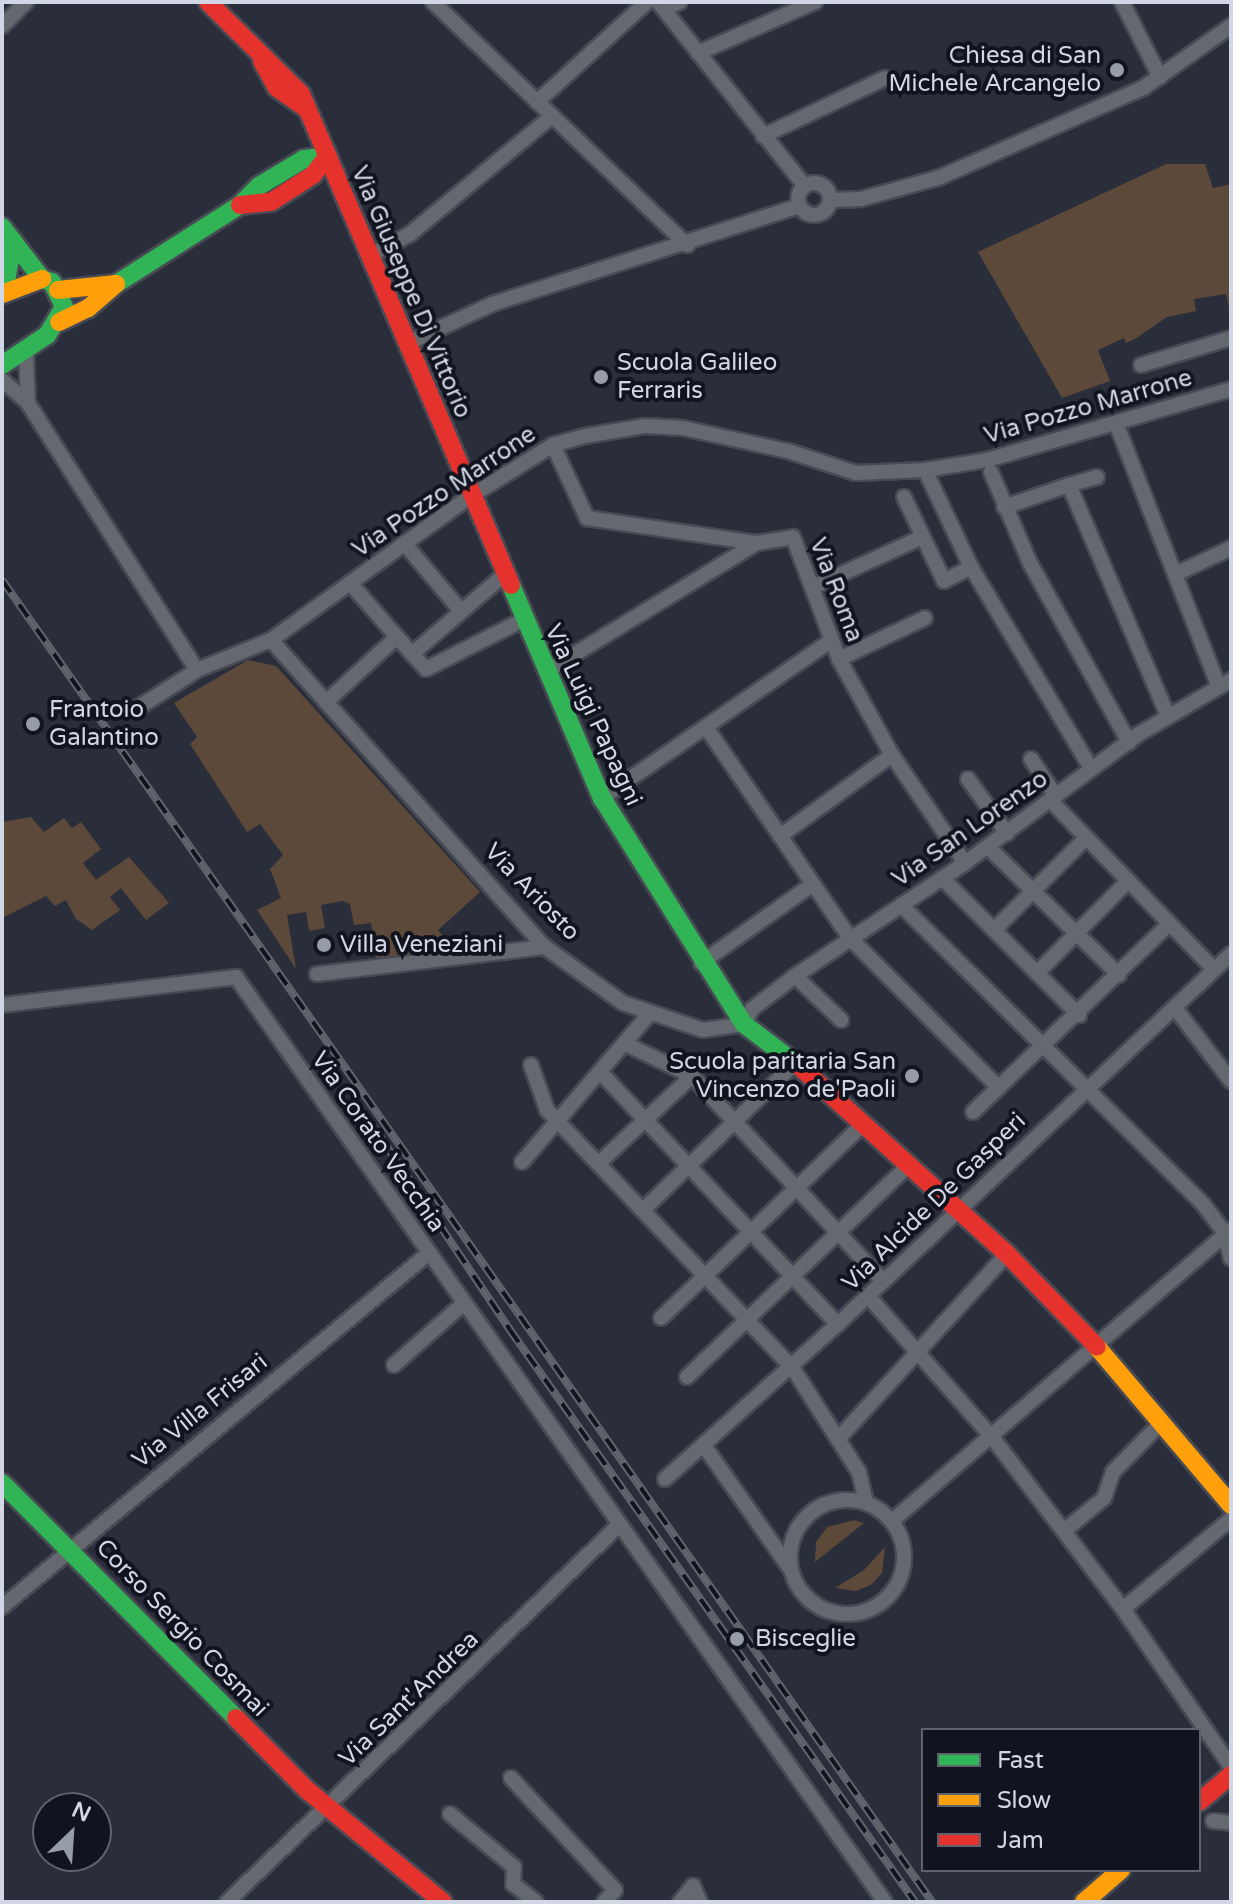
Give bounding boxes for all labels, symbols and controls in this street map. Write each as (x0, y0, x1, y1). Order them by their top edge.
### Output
place label: Chiesa di San Michele Arcangelo (889, 42, 1101, 98)
marker: Chiesa di San Michele Arcangelo (1108, 61, 1126, 79)
street label: Via Giuseppe Di Vittorio (345, 162, 477, 422)
place label: Scuola Galileo Ferraris (617, 349, 777, 405)
street label: Via Pozzo Marrone (981, 364, 1195, 450)
marker: Scuola Galileo Ferraris (592, 368, 610, 386)
street label: Via Pozzo Marrone (347, 420, 541, 564)
street label: Via Roma (803, 534, 869, 646)
street label: Via Luigi Papagni (538, 620, 648, 810)
place label: Frantoio Galantino (49, 696, 159, 752)
marker: Frantoio Galantino (24, 715, 42, 733)
street label: Via San Lorenzo (887, 765, 1053, 893)
street label: Via Ariosto (478, 837, 586, 947)
place label: Villa Veneziani (340, 931, 503, 959)
marker: Villa Veneziani (315, 936, 333, 954)
street label: Via Corato Vecchia (305, 1046, 451, 1238)
place label: Scuola paritaria San Vincenzo de'Paoli (669, 1048, 896, 1104)
marker: Scuola paritaria San Vincenzo de'Paoli (903, 1067, 921, 1085)
street label: Via Alcide De Gasperi (836, 1107, 1032, 1297)
street label: Via Villa Frisari (127, 1348, 273, 1474)
street label: Corso Sergio Cosmai (90, 1533, 274, 1723)
street label: Via Sant'Andrea (333, 1625, 485, 1773)
place label: Bisceglie (755, 1625, 856, 1653)
marker: Bisceglie (726, 1628, 748, 1650)
legend (921, 1728, 1201, 1872)
text: Fast (997, 1746, 1044, 1775)
text: Slow (997, 1786, 1051, 1815)
north arrow (32, 1792, 112, 1872)
text: N (68, 1797, 95, 1828)
text: Jam (997, 1826, 1044, 1855)

